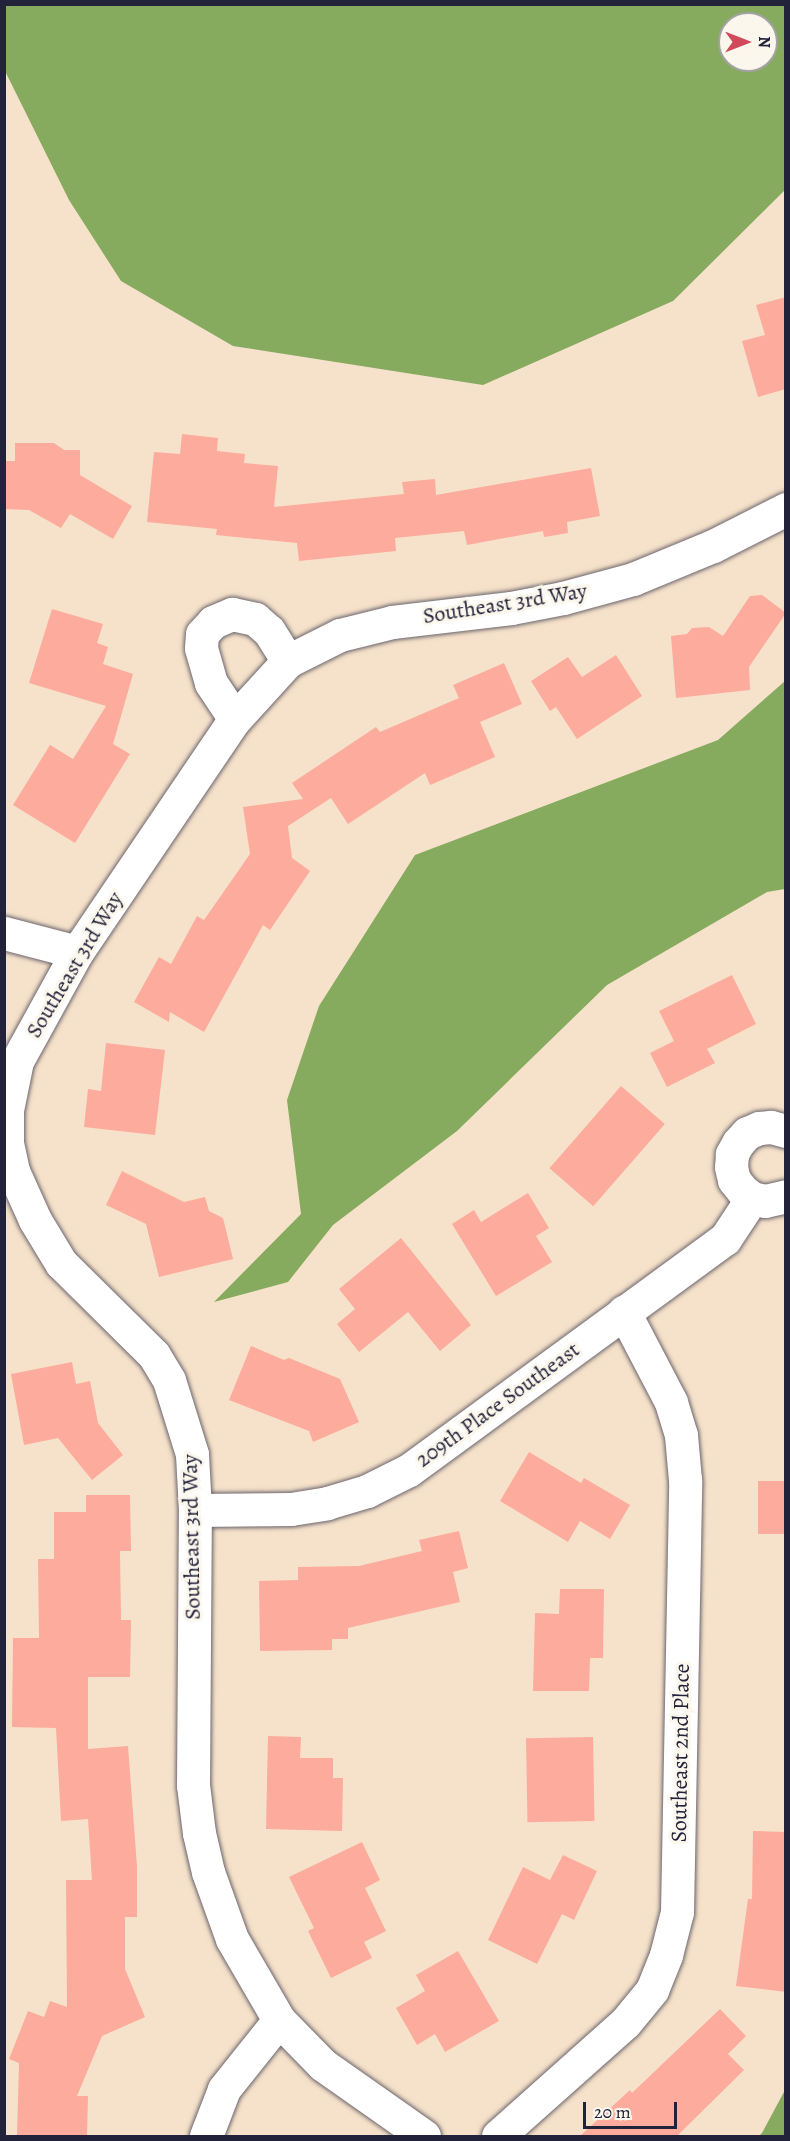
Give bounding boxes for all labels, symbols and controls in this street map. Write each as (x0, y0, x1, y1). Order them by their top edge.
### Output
north arrow (718, 12, 778, 72)
text: N (753, 36, 775, 48)
street label: Southeast 3rd Way (421, 578, 589, 630)
street label: Southeast 3rd Way (21, 887, 129, 1043)
street label: 209th Place Southeast (411, 1337, 585, 1473)
street label: Southeast 3rd Way (177, 1454, 207, 1620)
street label: Southeast 2nd Place (666, 1663, 696, 1843)
scale bar (586, 2090, 680, 2128)
text: 20 m (594, 2100, 631, 2124)

